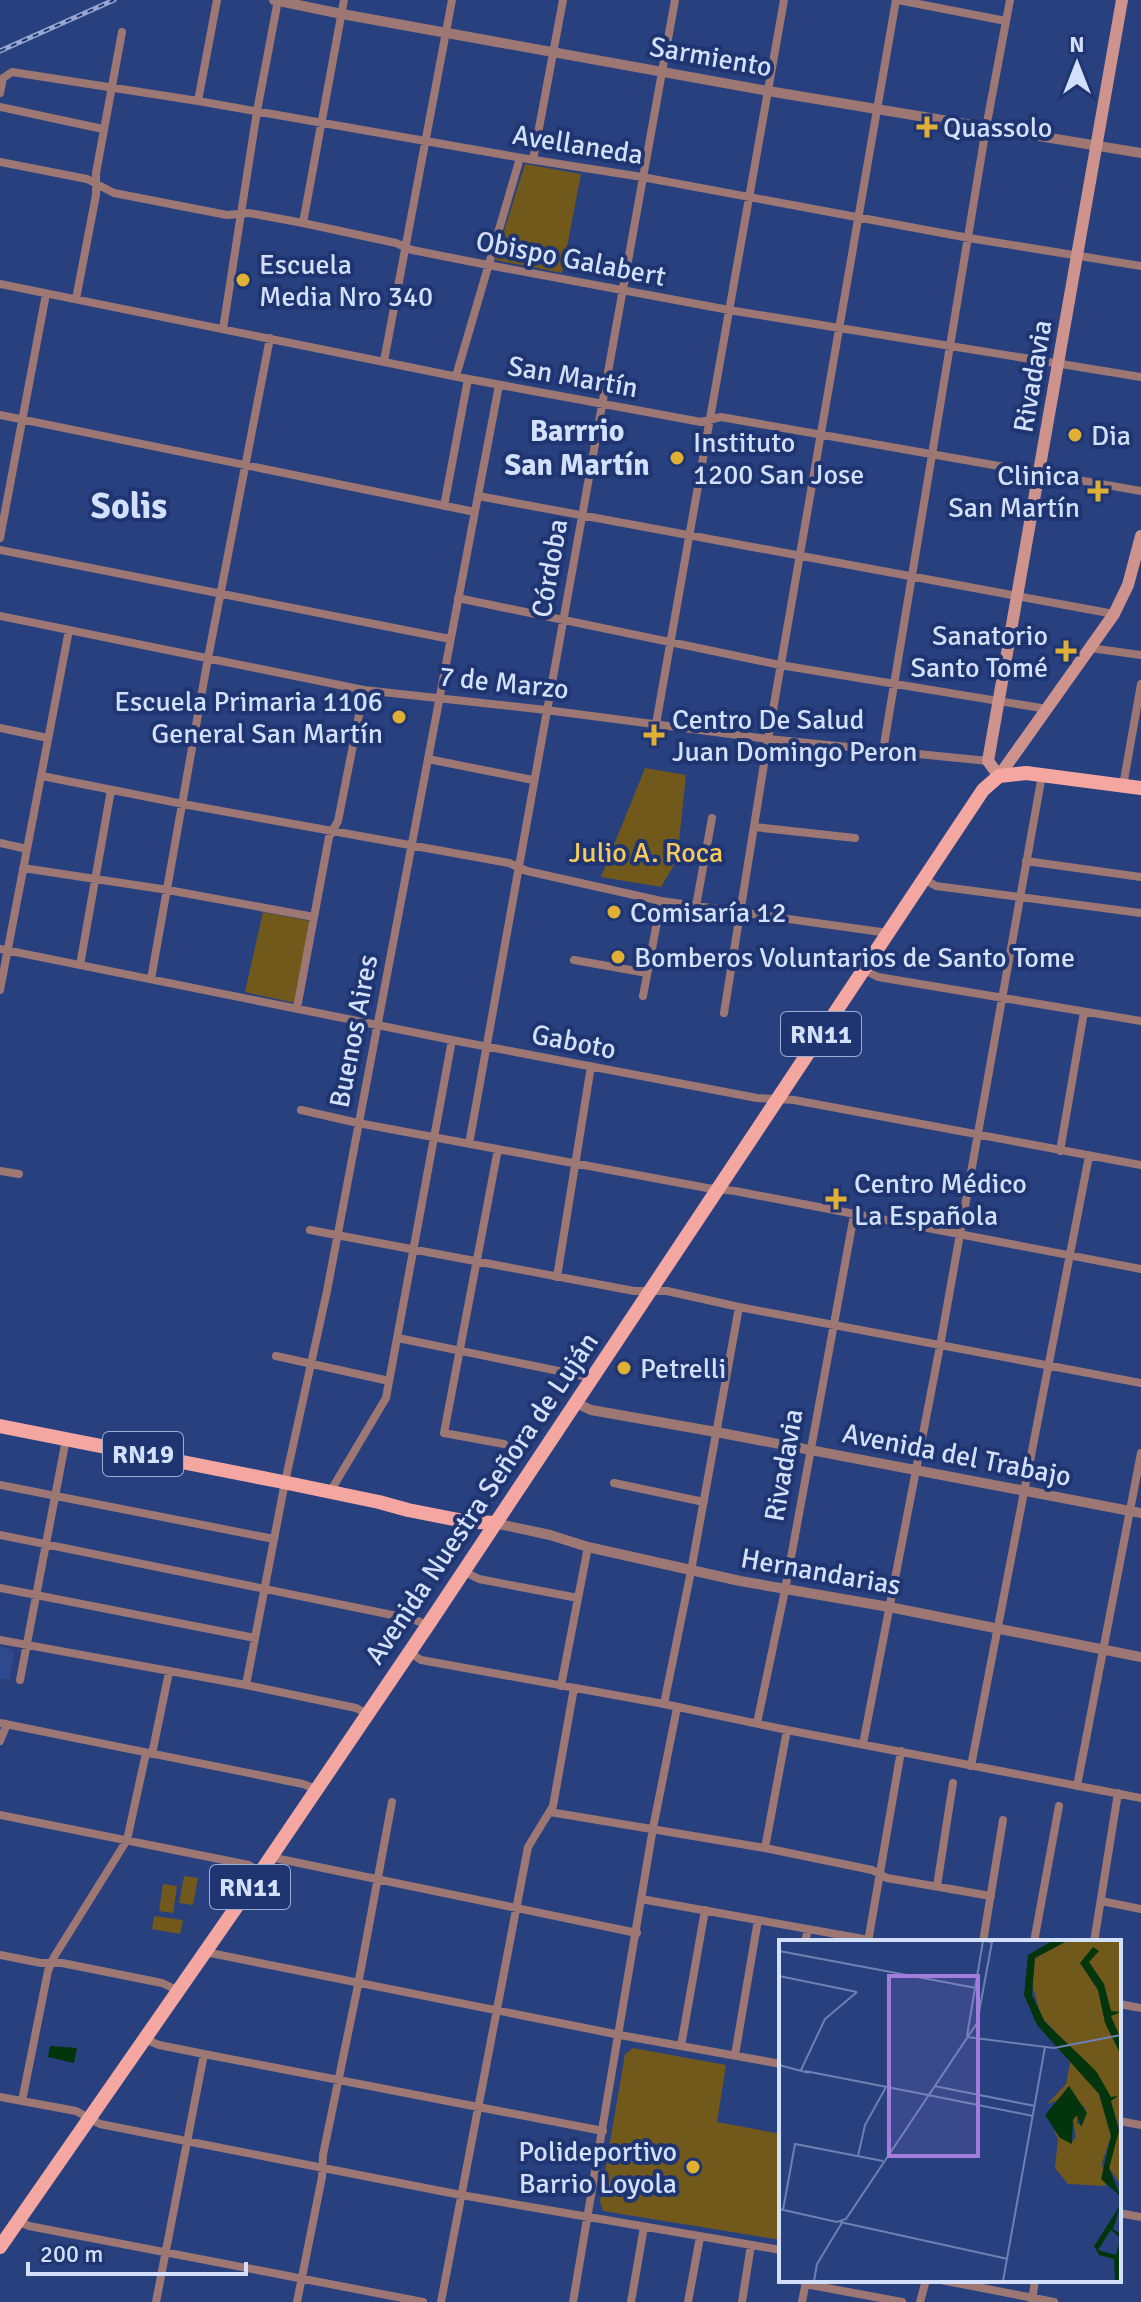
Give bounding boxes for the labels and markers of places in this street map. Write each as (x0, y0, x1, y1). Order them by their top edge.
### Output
place label: Quassolo (943, 111, 1052, 145)
marker: Quassolo (918, 118, 936, 136)
place label: Escuela Media Nro 340 (259, 248, 433, 314)
marker: Escuela Media Nro 340 (234, 271, 252, 289)
place label: Dia (1091, 419, 1131, 453)
place label: Instituto 1200 San Jose (693, 426, 864, 492)
marker: Dia (1066, 426, 1084, 444)
marker: Instituto 1200 San Jose (668, 449, 686, 467)
place label: Clinica San Martín (948, 459, 1080, 525)
marker: Clinica San Martín (1087, 480, 1109, 502)
place label: Sanatorio Santo Tomé (910, 619, 1048, 685)
marker: Sanatorio Santo Tomé (1055, 640, 1077, 662)
place label: Escuela Primaria 1106 General San Martín (114, 685, 383, 751)
place label: Centro De Salud Juan Domingo Peron (672, 703, 918, 769)
marker: Escuela Primaria 1106 General San Martín (390, 708, 408, 726)
marker: Centro De Salud Juan Domingo Peron (643, 724, 665, 746)
place label: Comisaría 12 (630, 896, 787, 930)
marker: Comisaría 12 (605, 903, 623, 921)
place label: Bomberos Voluntarios de Santo Tome (634, 941, 1075, 975)
marker: Bomberos Voluntarios de Santo Tome (609, 948, 627, 966)
place label: Centro Médico La Española (854, 1167, 1027, 1233)
marker: Centro Médico La Española (825, 1188, 847, 1210)
place label: Petrelli (640, 1352, 726, 1386)
marker: Petrelli (615, 1359, 633, 1377)
place label: Polideportivo Barrio Loyola (518, 2135, 677, 2201)
marker: Polideportivo Barrio Loyola (684, 2158, 702, 2176)

